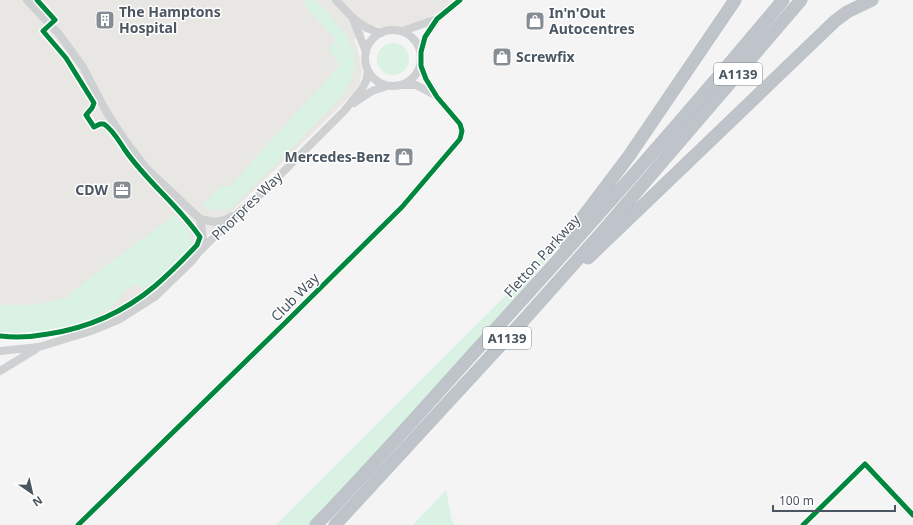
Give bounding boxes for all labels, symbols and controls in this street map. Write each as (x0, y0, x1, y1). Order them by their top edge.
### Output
place label: The Hamptons Hospital (119, 2, 221, 37)
place label: In'n'Out Autocentres (549, 3, 635, 38)
building icon: The Hamptons Hospital (94, 9, 116, 31)
shop icon: In'n'Out Autocentres (524, 10, 546, 32)
shop icon: Screwfix (491, 46, 513, 68)
place label: Screwfix (516, 47, 576, 66)
road number: A1139 (714, 63, 762, 85)
shop icon: Mercedes-Benz (393, 146, 415, 168)
place label: Mercedes-Benz (284, 147, 390, 166)
street label: Phorpres Way (207, 166, 287, 244)
office icon: CDW (111, 179, 133, 201)
place label: CDW (75, 180, 108, 199)
street label: Fletton Parkway (499, 210, 584, 301)
street label: Club Way (266, 268, 324, 325)
road number: A1139 (483, 327, 531, 349)
north arrow (12, 473, 52, 513)
scale bar (773, 487, 895, 513)
text: 100 m (779, 492, 814, 509)
text: N (30, 493, 46, 510)

